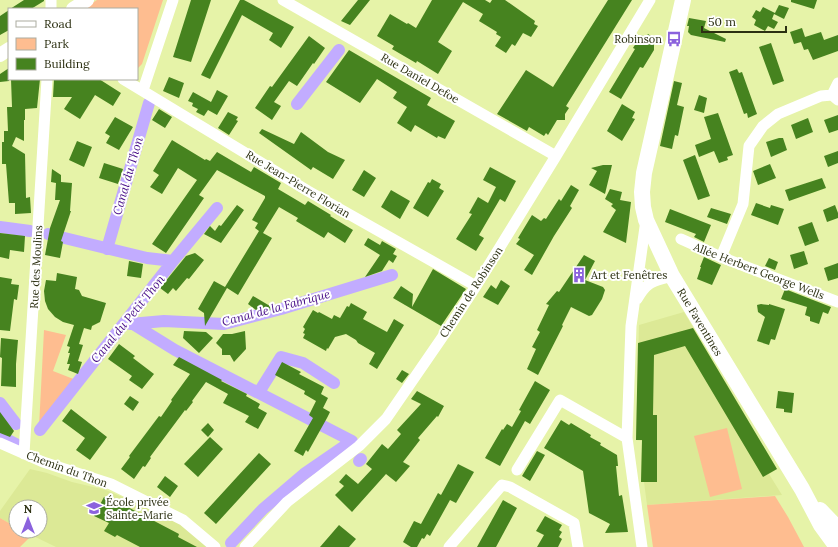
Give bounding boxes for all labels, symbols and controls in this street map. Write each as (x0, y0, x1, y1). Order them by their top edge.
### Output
legend (8, 8, 138, 80)
scale bar (702, 8, 786, 34)
text: 50 m (708, 14, 736, 29)
text: Road (44, 16, 72, 31)
bus stop icon: Robinson (665, 30, 683, 48)
place label: Robinson (614, 32, 662, 46)
text: Park (44, 36, 70, 51)
street label: Rue Daniel Defoe (378, 50, 462, 106)
text: Building (44, 56, 90, 71)
water label: Canal du Thon (109, 135, 146, 217)
street label: Rue Jean-Pierre Florian (243, 147, 353, 221)
street label: Rue des Moulins (27, 225, 45, 309)
street label: Allée Herbert George Wells (691, 239, 826, 302)
street label: Chemin de Robinson (436, 244, 506, 340)
building icon: Art et Fenêtres (570, 266, 588, 284)
place label: Art et Fenêtres (590, 268, 667, 282)
water label: Canal du Petit Thon (88, 271, 168, 366)
water label: Canal de la Fabrique (220, 286, 332, 329)
street label: Rue Faventines (674, 286, 726, 358)
street label: Chemin du Thon (24, 448, 110, 490)
place label: École privée Sainte-Marie (106, 495, 173, 522)
north arrow (8, 499, 48, 539)
school or university icon: École privée Sainte-Marie (85, 499, 103, 517)
text: N (24, 502, 33, 516)

